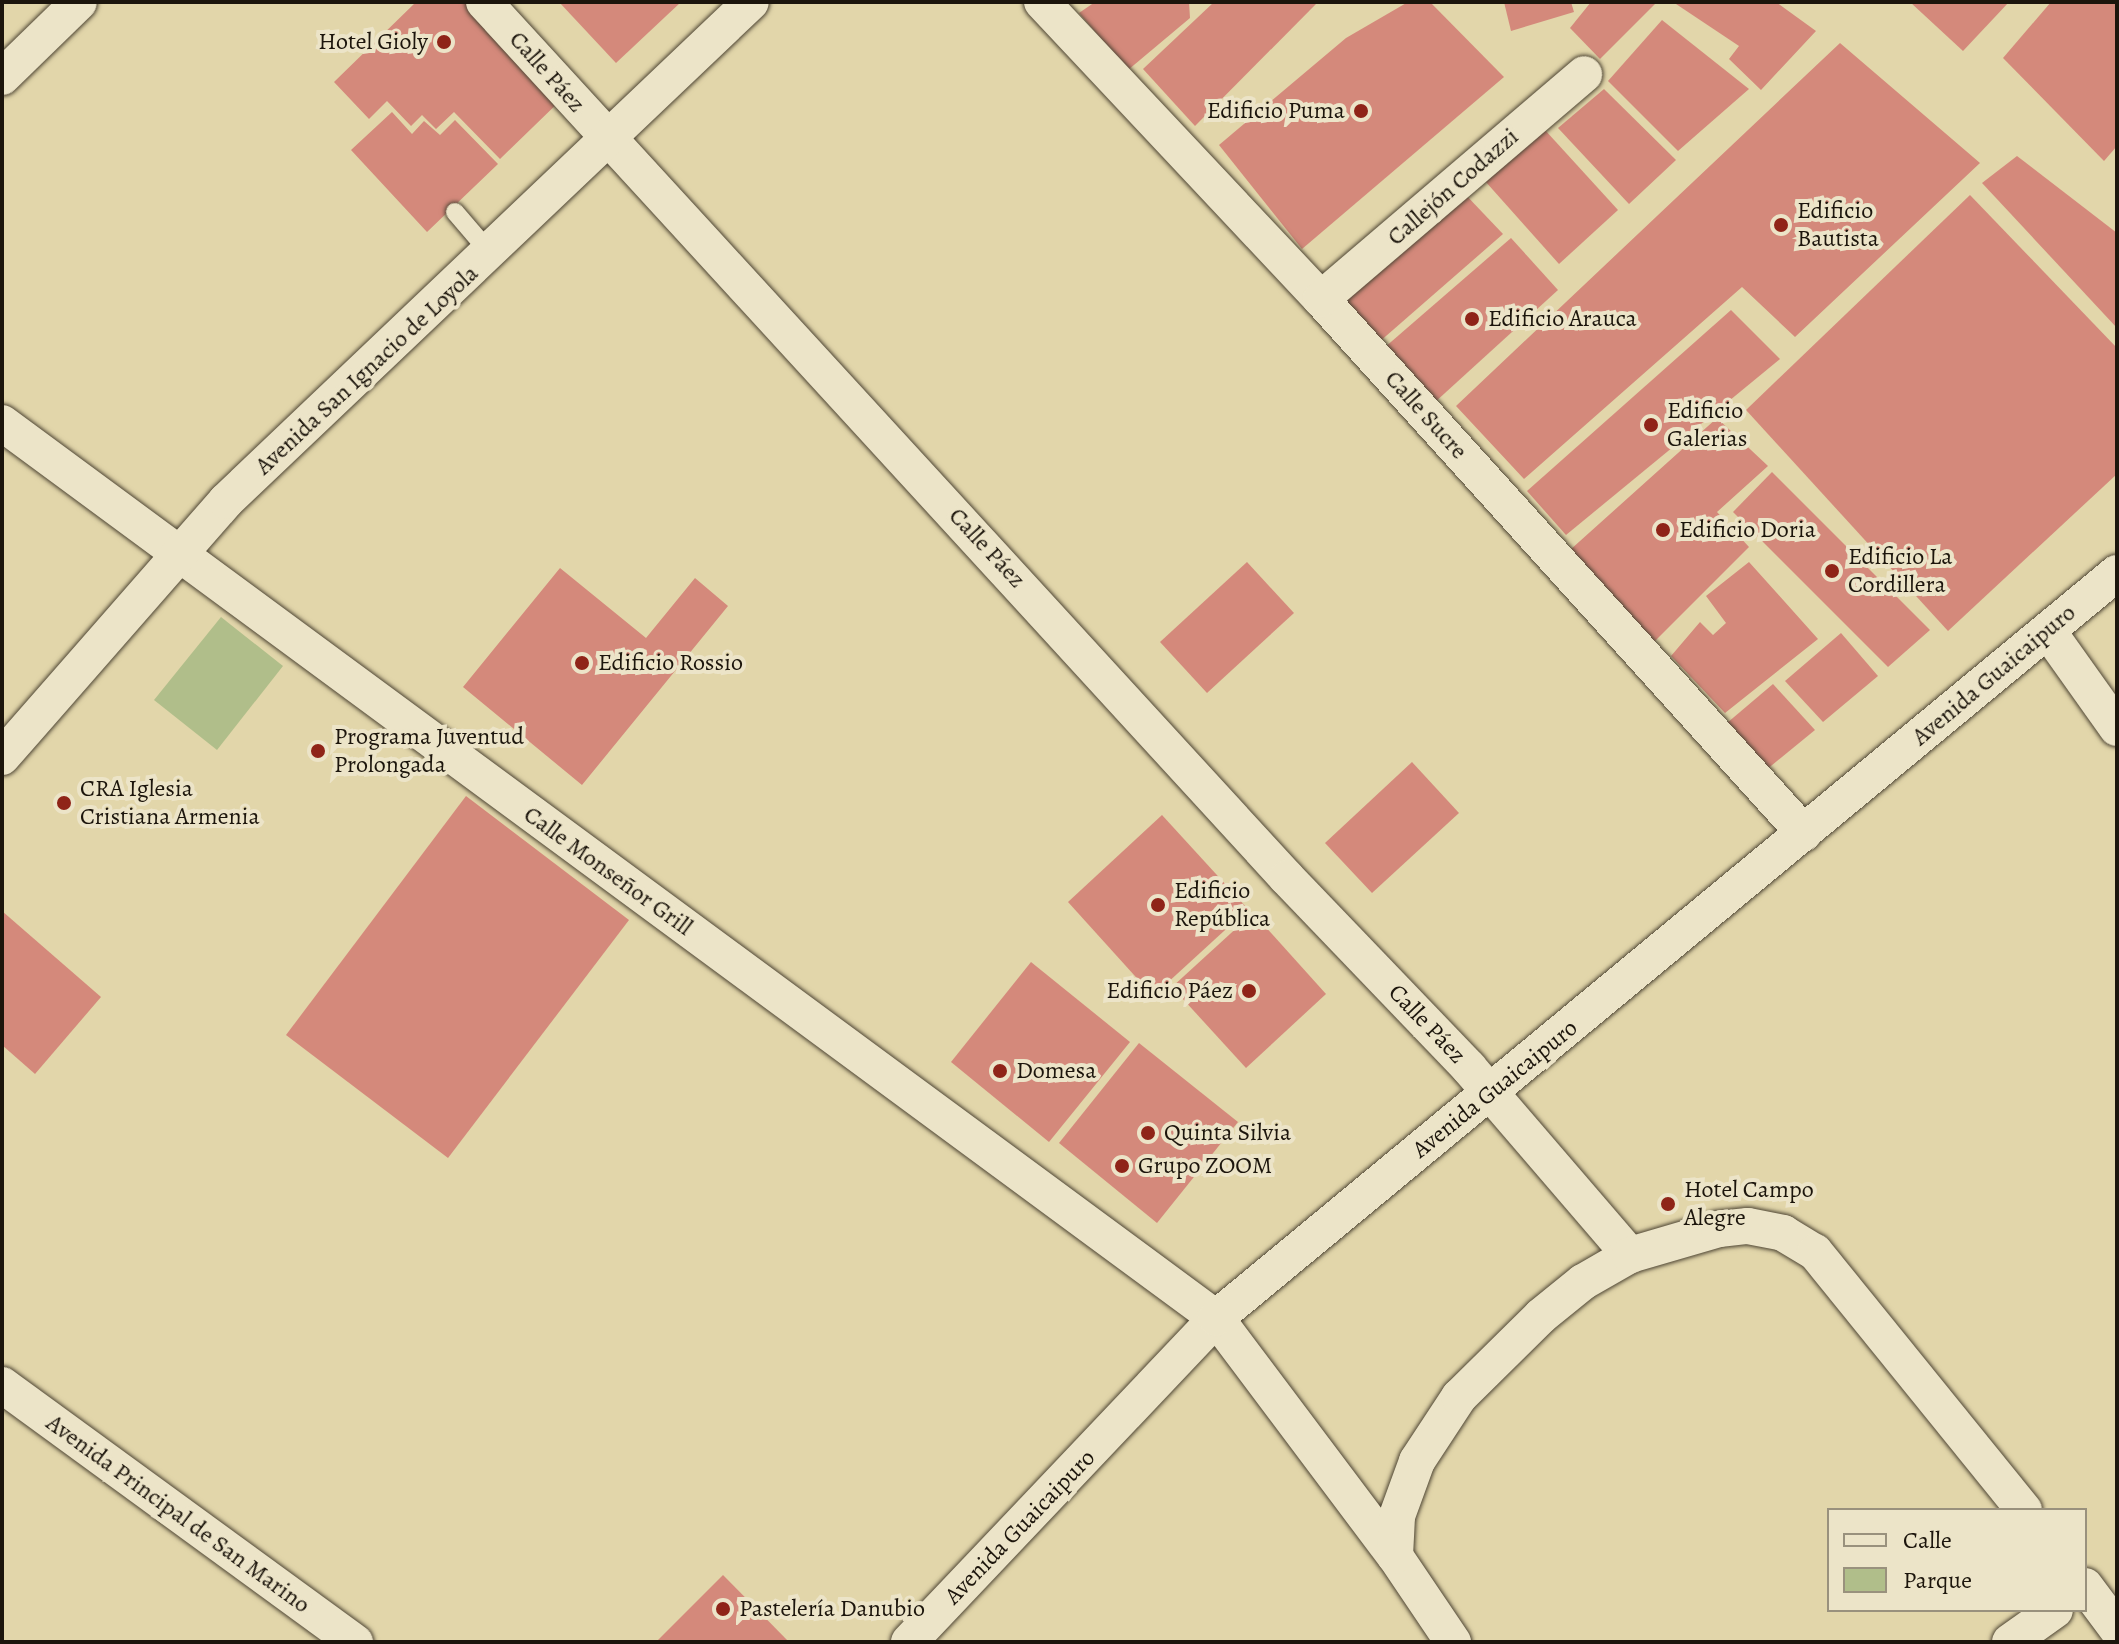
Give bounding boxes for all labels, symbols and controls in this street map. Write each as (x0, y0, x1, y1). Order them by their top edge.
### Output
street label: Calle Páez (503, 26, 591, 118)
place label: Hotel Gioly (318, 28, 428, 56)
marker: Hotel Gioly (435, 33, 453, 51)
place label: Edificio Puma (1207, 97, 1345, 125)
marker: Edificio Puma (1352, 102, 1370, 120)
street label: Callejón Codazzi (1382, 122, 1524, 252)
place label: Edificio Bautista (1797, 197, 1879, 253)
marker: Edificio Bautista (1772, 216, 1790, 234)
street label: Avenida San Ignacio de Loyola (250, 259, 484, 481)
place label: Edificio Arauca (1488, 305, 1637, 333)
marker: Edificio Arauca (1463, 310, 1481, 328)
street label: Calle Sucre (1379, 365, 1473, 465)
place label: Edificio Galerias (1667, 397, 1747, 453)
marker: Edificio Galerias (1642, 416, 1660, 434)
street label: Calle Páez (943, 502, 1031, 594)
place label: Edificio Doria (1679, 516, 1816, 544)
marker: Edificio Doria (1654, 521, 1672, 539)
place label: Edificio La Cordillera (1848, 543, 1952, 599)
marker: Edificio La Cordillera (1823, 562, 1841, 580)
street label: Avenida Guaicaipuro (1907, 598, 2081, 752)
place label: Edificio Rossio (598, 649, 743, 677)
marker: Edificio Rossio (573, 654, 591, 672)
place label: Programa Juventud Prolongada (334, 723, 524, 779)
marker: Programa Juventud Prolongada (309, 742, 327, 760)
place label: CRA Iglesia Cristiana Armenia (80, 775, 260, 831)
marker: CRA Iglesia Cristiana Armenia (55, 794, 73, 812)
street label: Calle Monseñor Grill (518, 800, 698, 942)
place label: Edificio República (1174, 877, 1270, 933)
marker: Edificio República (1149, 896, 1167, 914)
place label: Edificio Páez (1106, 977, 1233, 1005)
street label: Calle Páez (1382, 978, 1472, 1070)
marker: Edificio Páez (1240, 982, 1258, 1000)
street label: Avenida Guaicaipuro (1407, 1014, 1583, 1164)
place label: Domesa (1016, 1057, 1096, 1085)
marker: Domesa (991, 1062, 1009, 1080)
place label: Quinta Silvia (1164, 1119, 1291, 1147)
marker: Quinta Silvia (1139, 1124, 1157, 1142)
place label: Grupo ZOOM (1138, 1152, 1272, 1180)
marker: Grupo ZOOM (1113, 1157, 1131, 1175)
place label: Hotel Campo Alegre (1684, 1176, 1814, 1232)
marker: Hotel Campo Alegre (1659, 1195, 1677, 1213)
street label: Avenida Principal de San Marino (41, 1409, 315, 1619)
street label: Avenida Guaicaipuro (939, 1444, 1101, 1610)
legend (1827, 1508, 2087, 1612)
text: Calle (1903, 1524, 1952, 1556)
text: Parque (1903, 1564, 1972, 1596)
place label: Pastelería Danubio (739, 1595, 925, 1623)
marker: Pastelería Danubio (714, 1600, 732, 1618)

